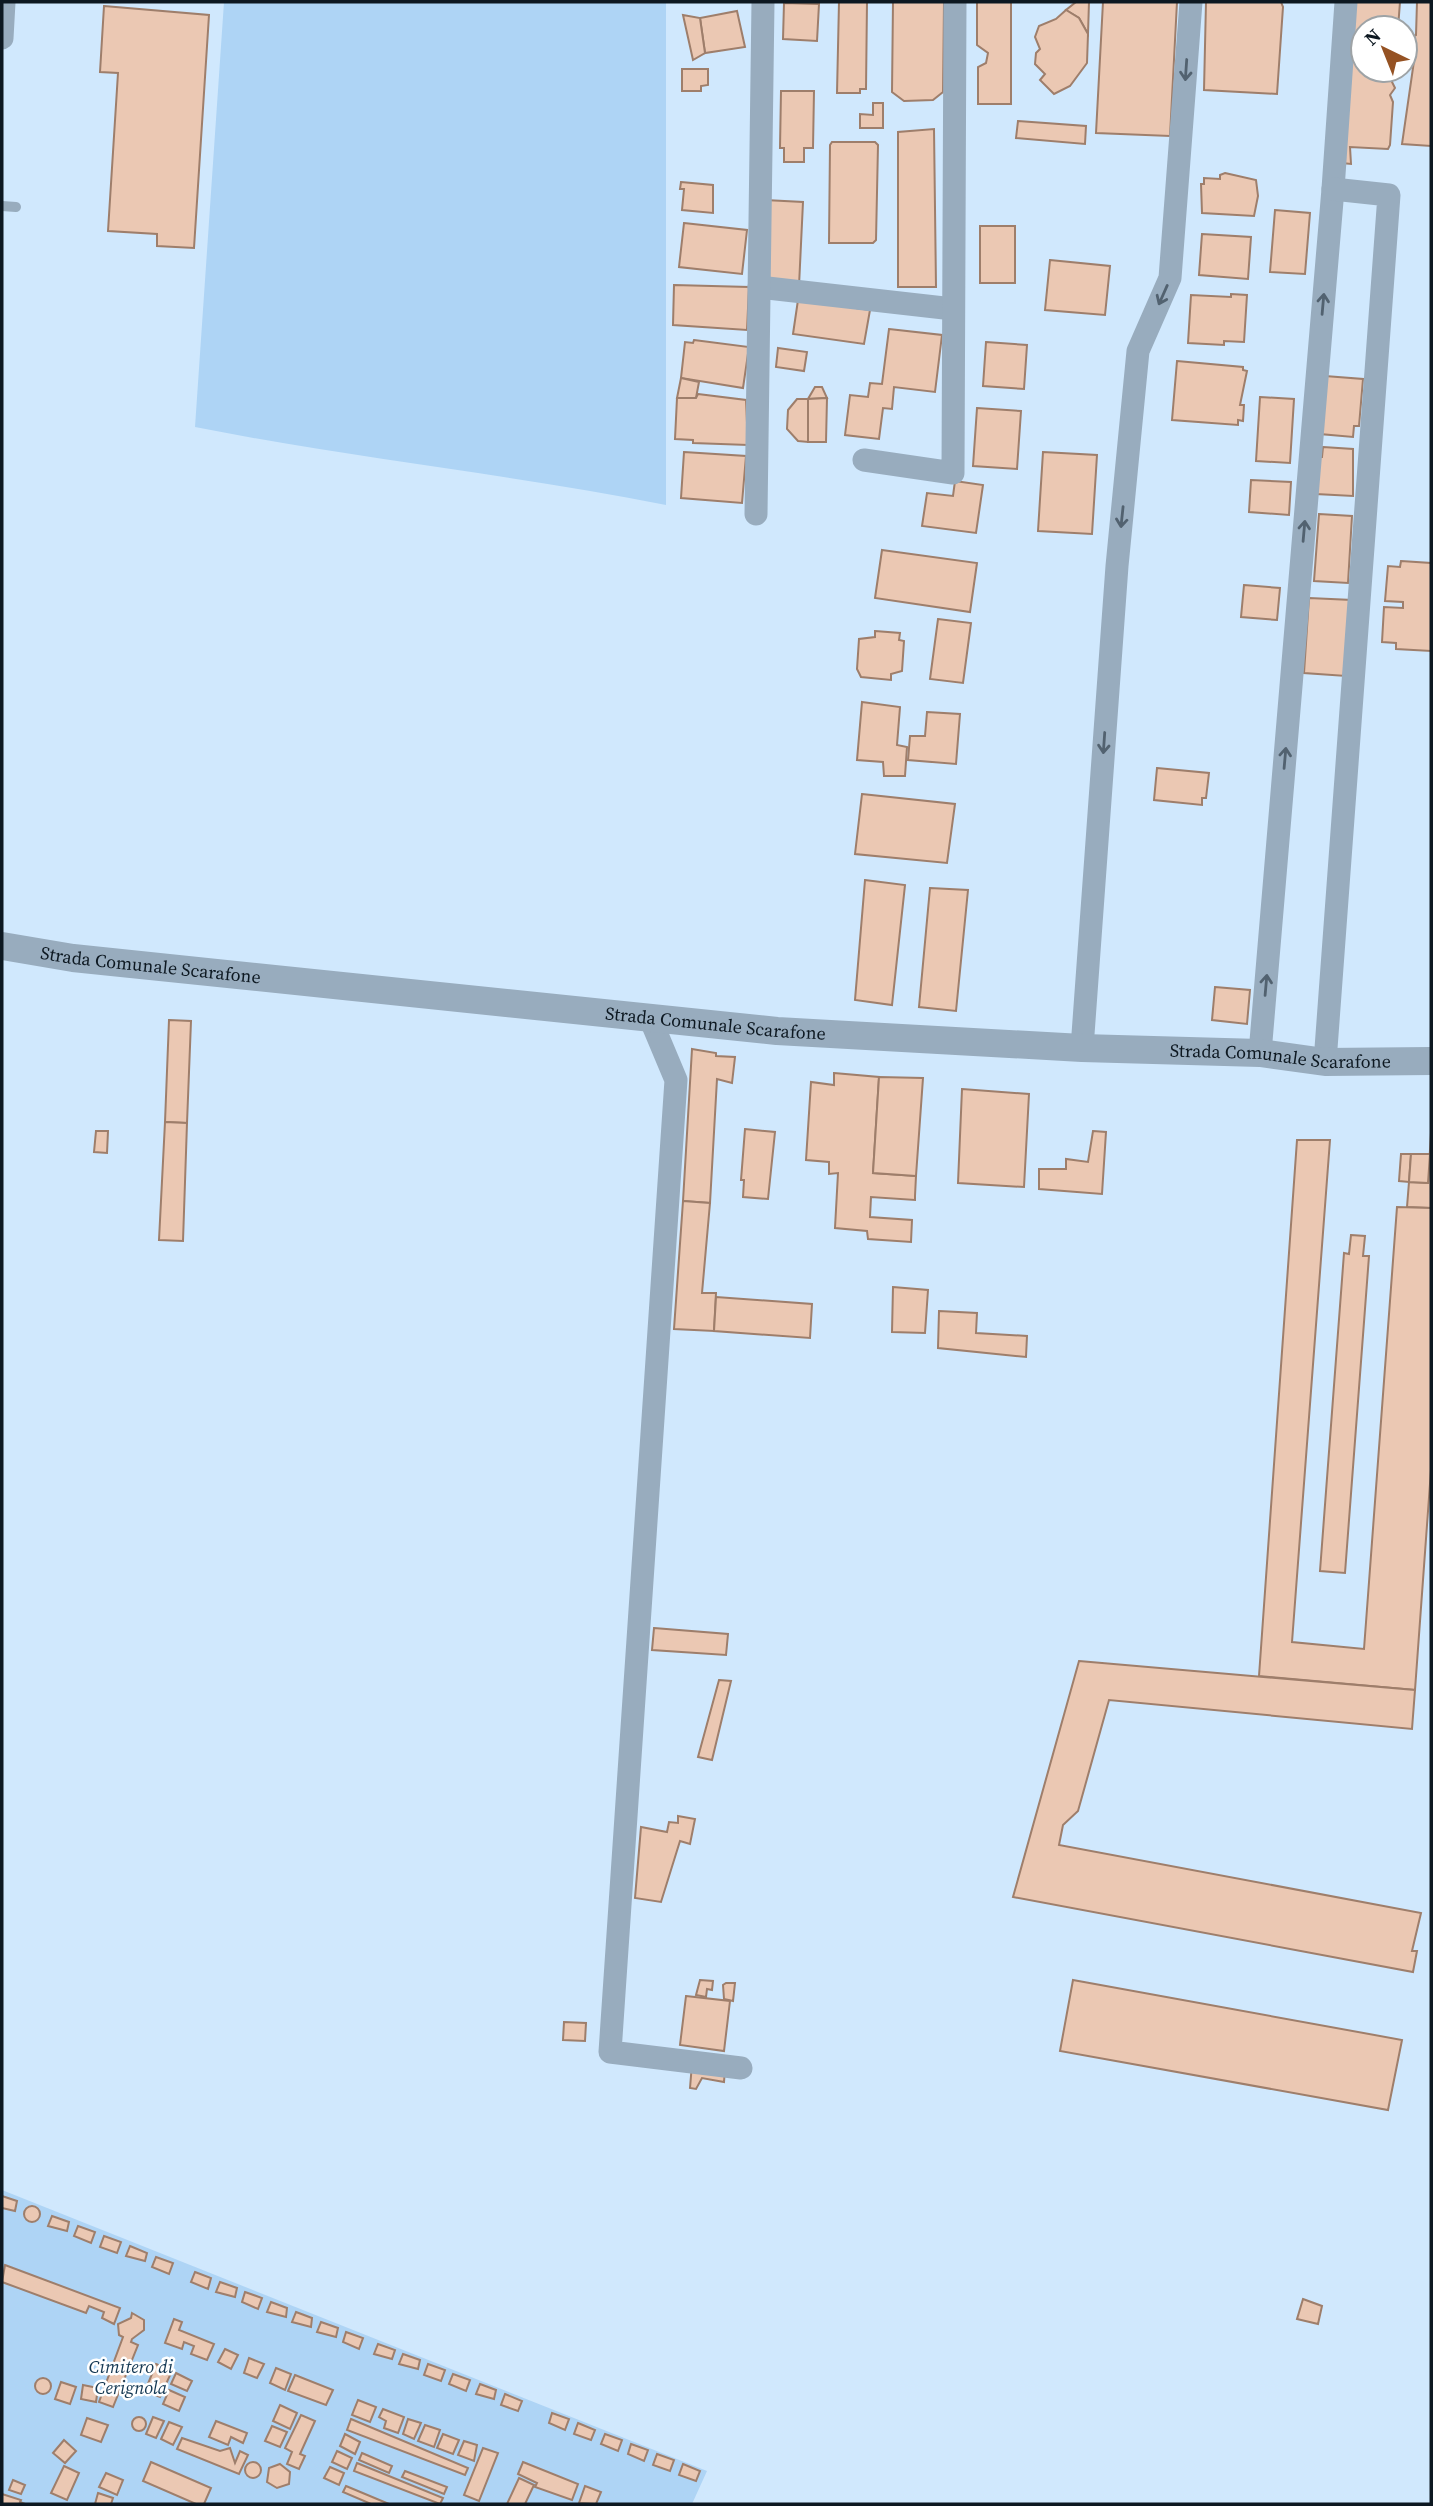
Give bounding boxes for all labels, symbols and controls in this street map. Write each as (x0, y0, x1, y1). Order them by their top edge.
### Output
north arrow (1349, 14, 1419, 84)
text: N (1358, 22, 1386, 51)
one-way arrow (1179, 58, 1192, 81)
one-way arrow (1155, 284, 1168, 305)
one-way arrow (1317, 294, 1330, 316)
one-way arrow (1115, 505, 1128, 527)
one-way arrow (1298, 520, 1311, 543)
one-way arrow (1097, 732, 1110, 754)
one-way arrow (1279, 747, 1292, 770)
street label: Strada Comunale Scarafone (39, 940, 262, 989)
one-way arrow (1260, 974, 1273, 996)
street label: Strada Comunale Scarafone (604, 1000, 827, 1046)
street label: Strada Comunale Scarafone (1170, 1037, 1391, 1074)
park label: Cimitero di Cerignola (89, 2354, 174, 2400)

